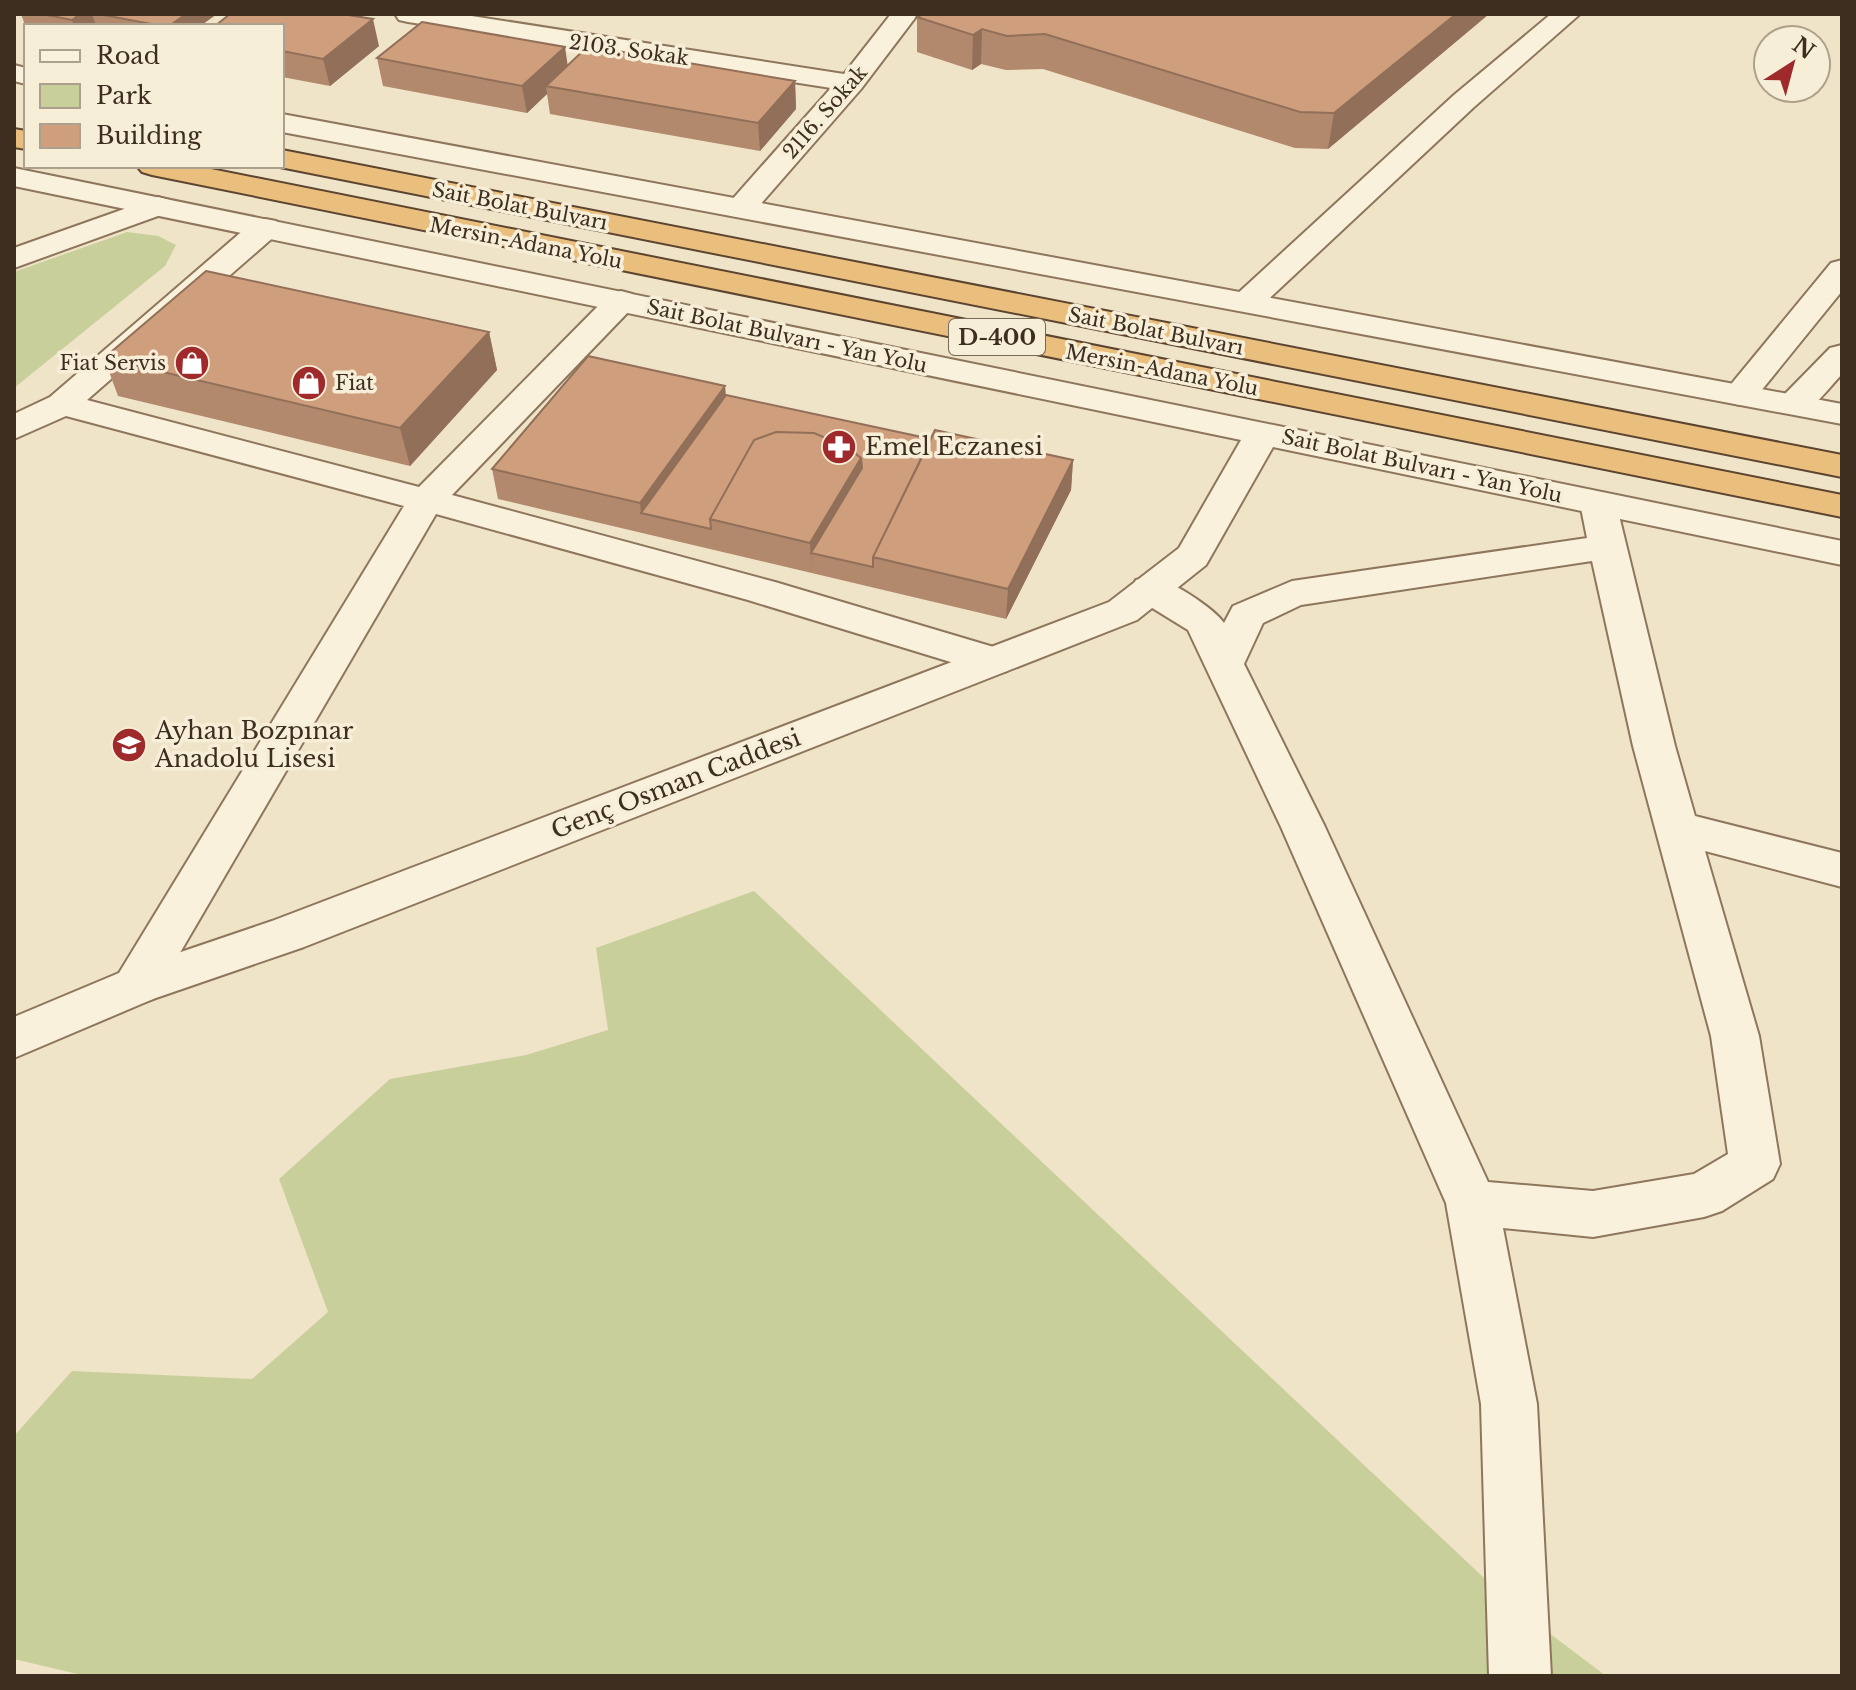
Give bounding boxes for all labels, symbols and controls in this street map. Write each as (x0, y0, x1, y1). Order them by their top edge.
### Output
legend (24, 24, 284, 168)
north arrow (1752, 24, 1832, 104)
street label: 2103. Sokak (568, 30, 691, 70)
text: N (1787, 31, 1820, 65)
text: Road (96, 41, 160, 70)
street label: 2116. Sokak (778, 60, 872, 164)
text: Park (96, 81, 152, 110)
text: Building (96, 121, 202, 150)
street label: Sait Bolat Bulvarı (430, 177, 610, 235)
street label: Mersin-Adana Yolu (428, 213, 624, 273)
street label: Sait Bolat Bulvarı - Yan Yolu (645, 295, 929, 377)
street label: Sait Bolat Bulvarı (1066, 302, 1246, 360)
road number: D-400 (949, 319, 1045, 355)
street label: Mersin-Adana Yolu (1064, 340, 1260, 400)
shop icon: Fiat Servis (173, 344, 211, 382)
place label: Fiat Servis (59, 351, 166, 375)
shop icon: Fiat (290, 364, 328, 402)
place label: Fiat (335, 371, 374, 395)
street label: Sait Bolat Bulvarı - Yan Yolu (1280, 425, 1564, 507)
pharmacy icon: Emel Eczanesi (820, 428, 858, 466)
place label: Emel Eczanesi (865, 432, 1043, 461)
place label: Ayhan Bozpınar Anadolu Lisesi (154, 716, 354, 773)
street label: Genç Osman Caddesi (547, 723, 805, 844)
school or university icon: Ayhan Bozpınar Anadolu Lisesi (110, 726, 148, 764)

